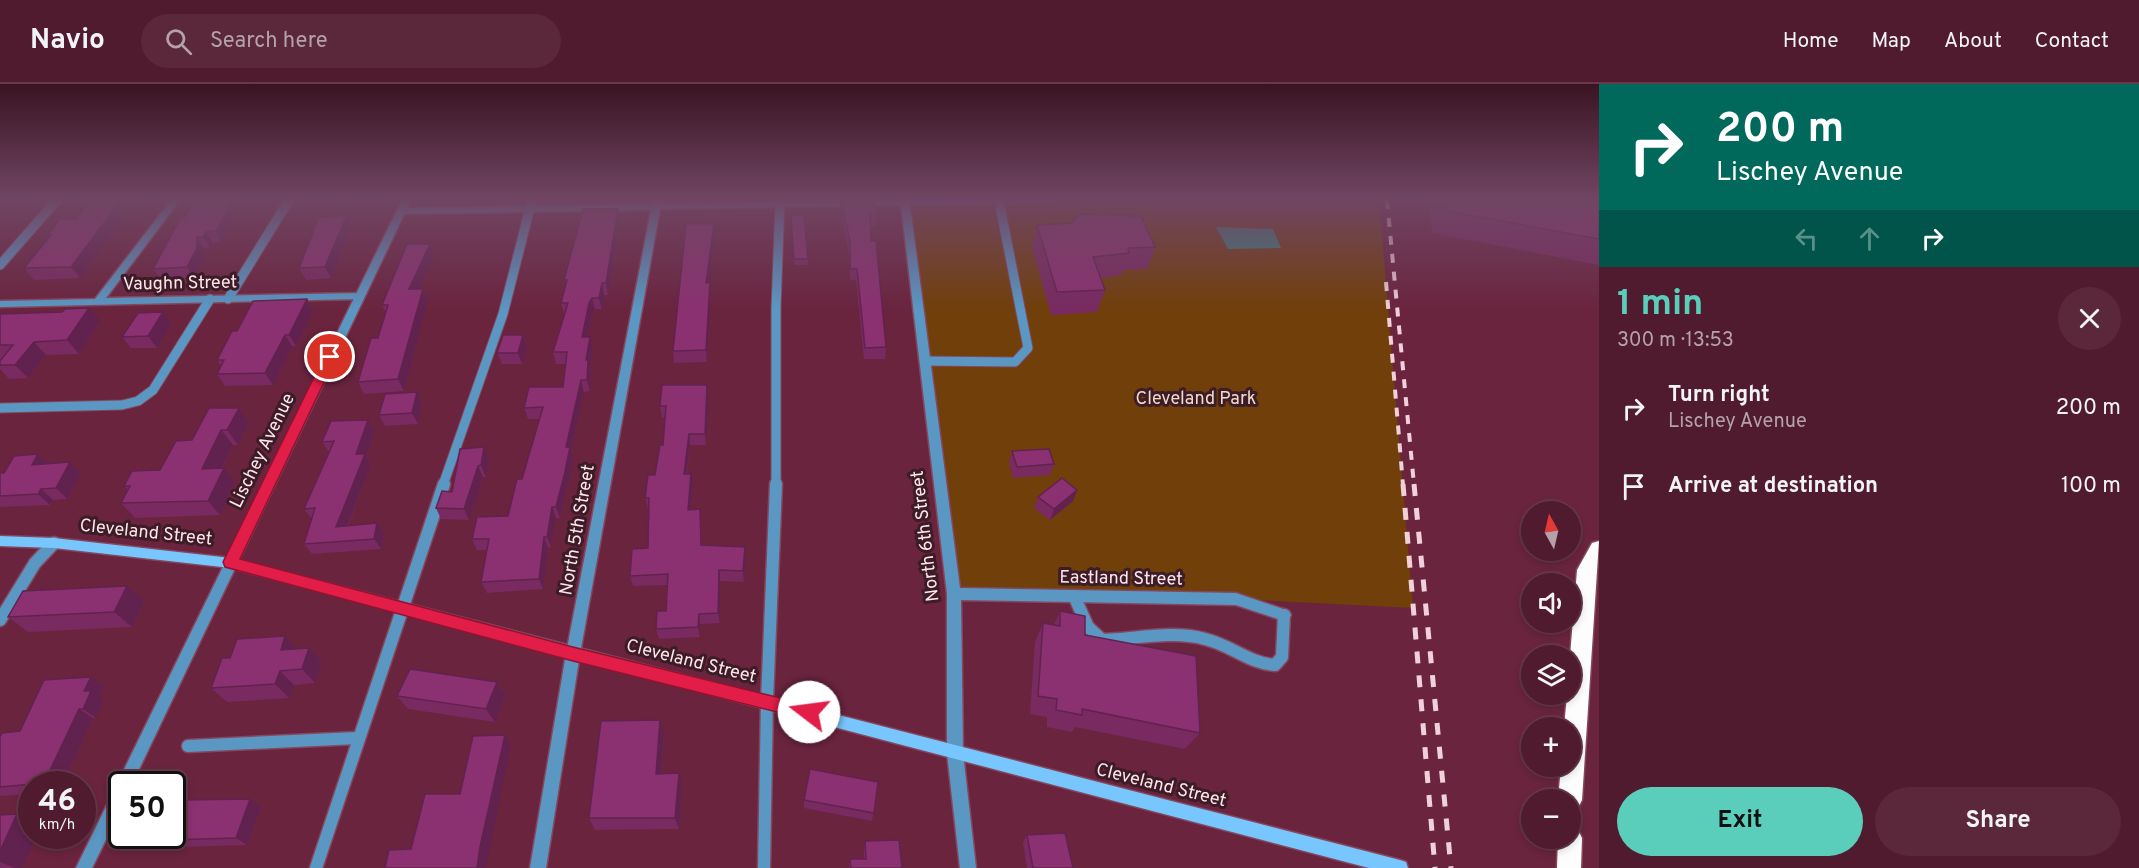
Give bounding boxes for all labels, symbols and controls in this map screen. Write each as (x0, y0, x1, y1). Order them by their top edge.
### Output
search box (141, 14, 561, 68)
text: Navio (30, 23, 105, 59)
icon: search (162, 25, 195, 58)
text: Search here (210, 28, 327, 55)
text: Home (1783, 28, 1839, 55)
text: Map (1872, 28, 1911, 55)
text: About (1944, 28, 2002, 55)
text: Contact (2035, 28, 2109, 55)
text: 200 m (1716, 104, 1844, 157)
icon: right (1617, 108, 1695, 186)
text: Lischey Avenue (1716, 156, 1903, 190)
icon: left (1790, 222, 1823, 255)
icon: ahead (1853, 222, 1886, 255)
icon: right (1916, 222, 1949, 255)
street label: Vaughn Street (123, 272, 237, 296)
text: 1 min (1617, 282, 1703, 328)
button: close (2058, 287, 2121, 350)
text: 300 m · 13:53 (1617, 328, 1734, 354)
pin (304, 331, 355, 382)
icon: arrive (313, 340, 346, 373)
text: Turn right (1668, 382, 1770, 409)
park label: Cleveland Park (1136, 388, 1256, 411)
street label: Lischey Avenue (225, 390, 301, 512)
icon: right (1617, 392, 1650, 425)
text: 200 m (2056, 395, 2121, 422)
text: Lischey Avenue (1668, 409, 1807, 435)
street label: North 5th Street (555, 463, 601, 597)
street label: North 6th Street (907, 469, 945, 603)
icon: arrive (1617, 470, 1650, 503)
text: Arrive at destination (1668, 473, 1878, 500)
text: 100 m (2061, 473, 2121, 500)
north arrow (1521, 501, 1581, 561)
map controls (1521, 501, 1581, 849)
street label: Cleveland Street (79, 515, 213, 551)
street label: Eastland Street (1059, 566, 1183, 592)
button: sound (1521, 573, 1581, 633)
street label: Cleveland Street (624, 635, 758, 689)
button: layers (1521, 645, 1581, 705)
position arrow (777, 680, 841, 744)
button: + (1521, 717, 1581, 777)
street label: Cleveland Street (1094, 759, 1228, 813)
speed limit sign: 50 (108, 771, 186, 849)
text: 46 (38, 784, 76, 821)
button: Exit (1617, 787, 1863, 856)
button: Share (1875, 787, 2121, 856)
button: − (1521, 789, 1581, 849)
text: km/h (39, 816, 75, 835)

